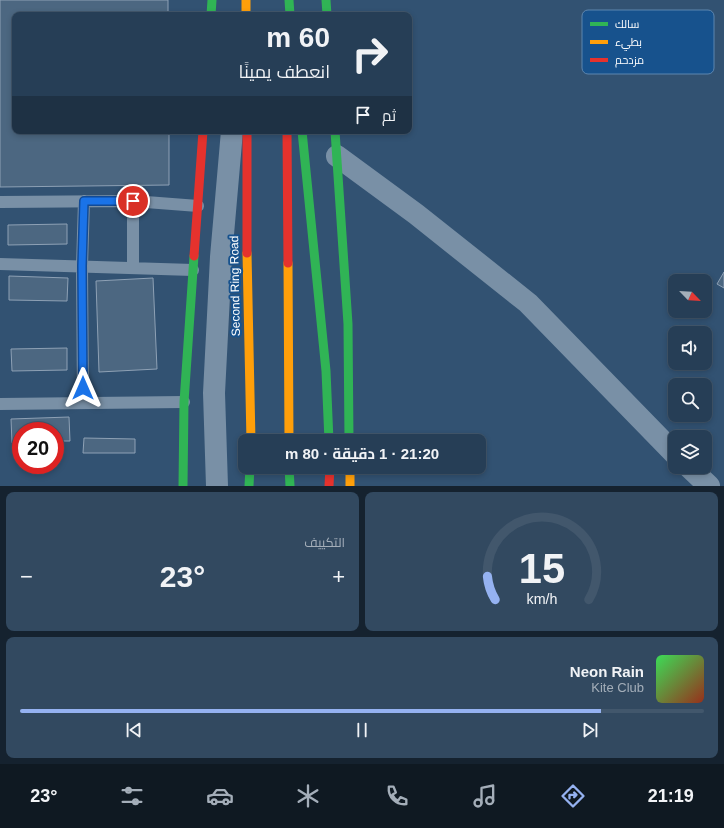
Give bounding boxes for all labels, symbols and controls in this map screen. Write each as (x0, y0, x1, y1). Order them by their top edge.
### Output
legend (582, 10, 714, 74)
text: سالك (615, 18, 639, 30)
text: 60 m (266, 22, 330, 53)
icon: right (344, 28, 396, 80)
text: بطيء (615, 36, 642, 51)
text: مزدحم (615, 54, 644, 68)
text: انعطف يمينًا (239, 62, 330, 82)
icon: arrive (352, 104, 374, 126)
text: ثم (382, 107, 396, 124)
pin (116, 184, 150, 218)
icon: arrive (122, 190, 144, 212)
street label: Second Ring Road (227, 236, 243, 336)
north arrow (668, 274, 712, 318)
map controls (668, 274, 712, 474)
button: sound (668, 326, 712, 370)
position arrow (62, 367, 104, 409)
button: search (668, 378, 712, 422)
speed limit sign: 20 (12, 422, 64, 474)
button: layers (668, 430, 712, 474)
text: 21:20 · 1 دقيقة · 80 m (285, 445, 439, 462)
text: التكييف (304, 535, 345, 550)
text: 15 (518, 544, 565, 591)
text: 23° (160, 560, 205, 593)
text: − (20, 564, 33, 589)
text: + (332, 564, 345, 589)
text: km/h (526, 590, 557, 606)
text: Neon Rain (570, 663, 644, 680)
text: Kite Club (591, 680, 644, 695)
icon: previous (123, 719, 145, 741)
icon: pause (351, 719, 373, 741)
icon: next (579, 719, 601, 741)
icon: filters (118, 782, 146, 810)
icon: car (206, 782, 234, 810)
icon: climate (294, 782, 322, 810)
icon: phone (383, 782, 411, 810)
icon: music (471, 782, 499, 810)
icon: directions (559, 782, 587, 810)
text: 23° (30, 786, 58, 806)
text: 21:19 (648, 786, 694, 806)

